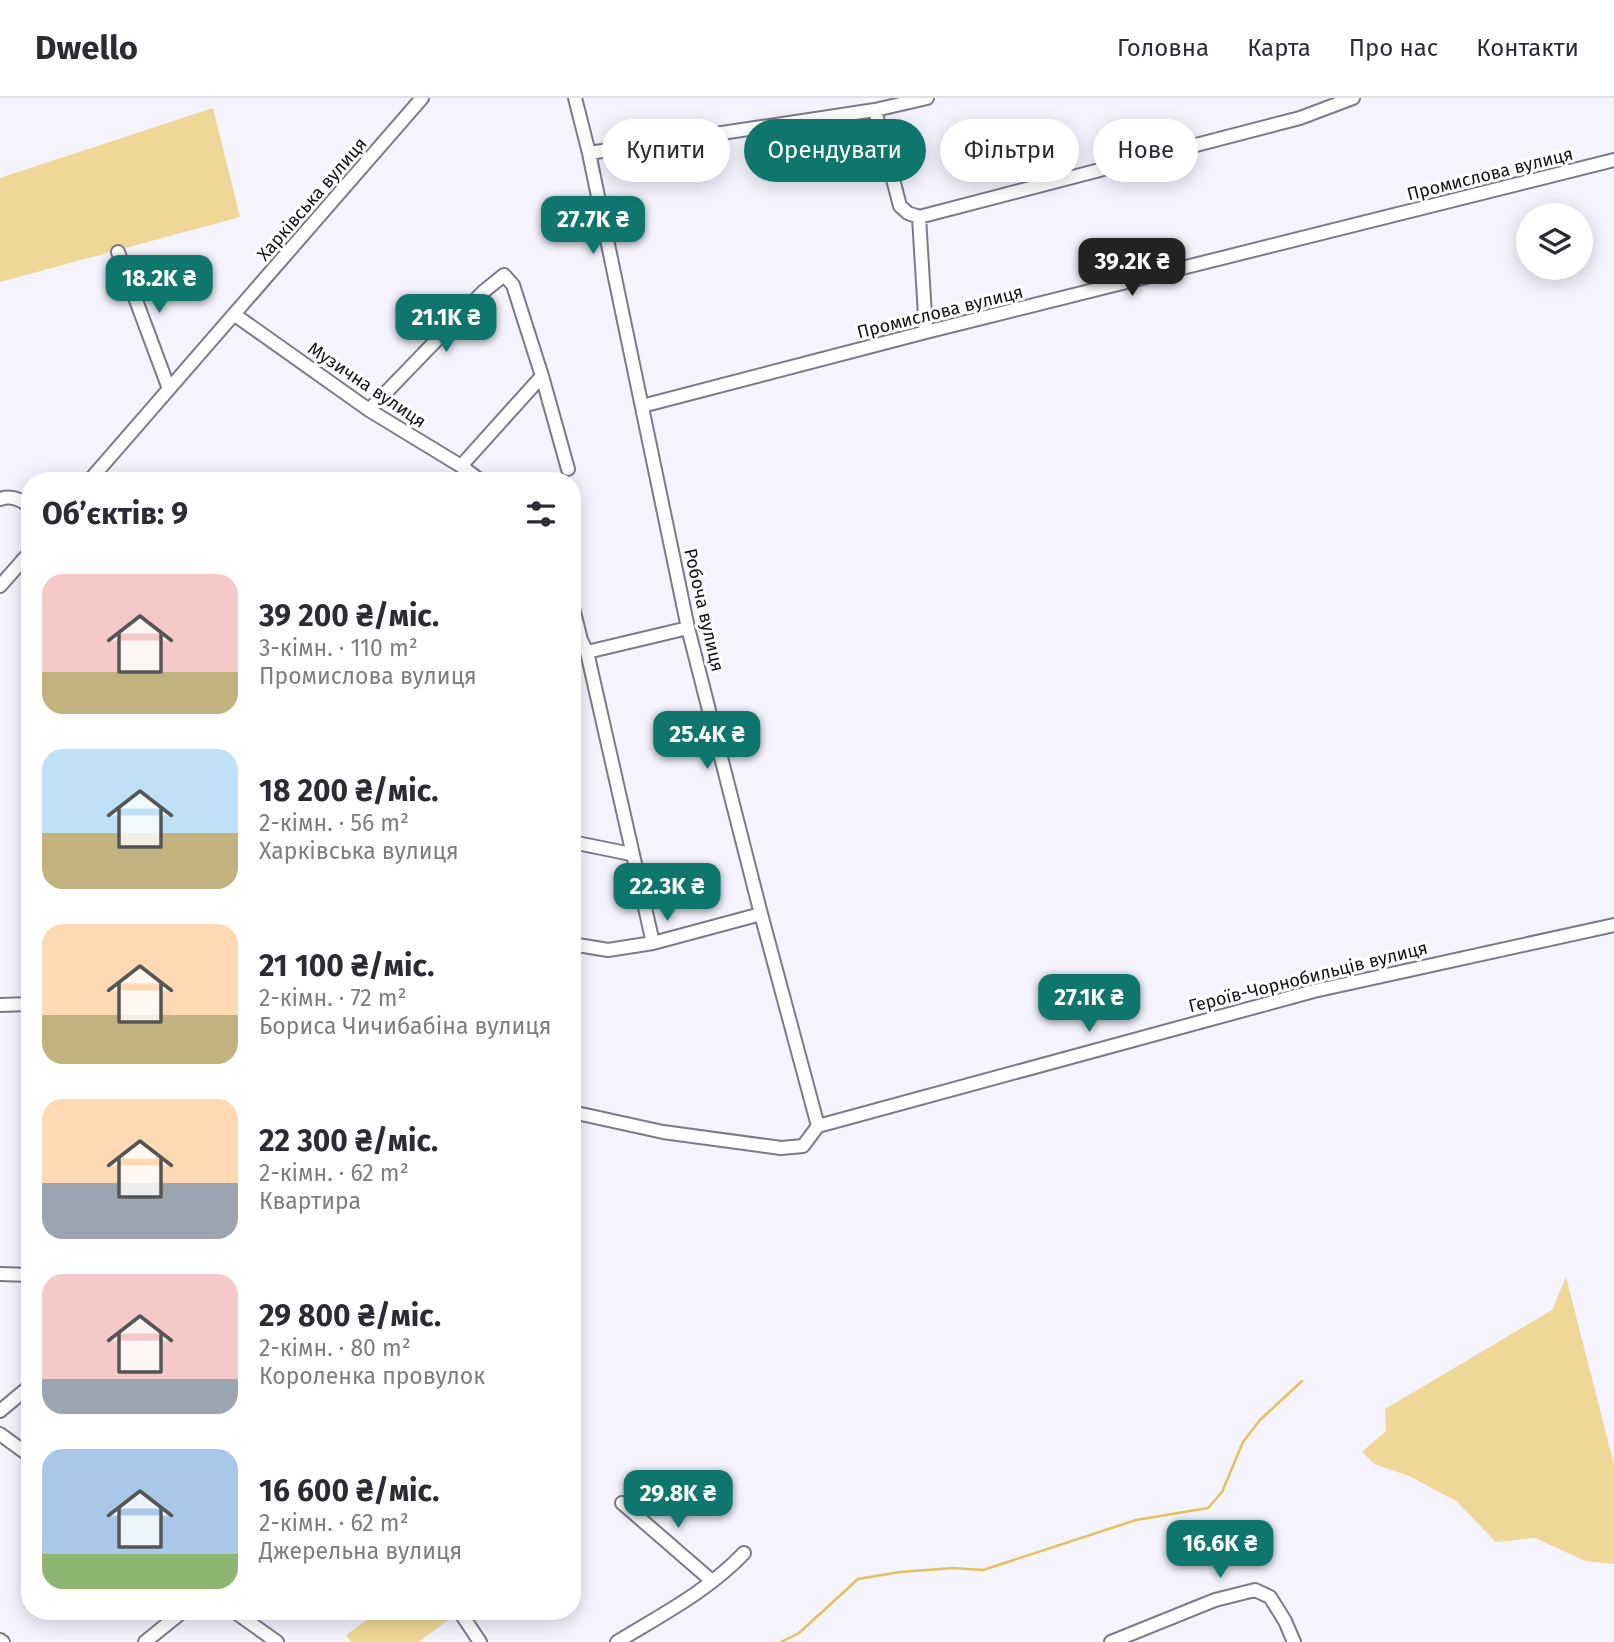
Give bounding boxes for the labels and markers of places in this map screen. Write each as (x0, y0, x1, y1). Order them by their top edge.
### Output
pin: 27.7K ₴ (528, 197, 658, 256)
pin: 39.2K ₴ (1067, 238, 1197, 298)
pin: 18.2K ₴ (94, 256, 224, 315)
pin: 21.1K ₴ (381, 294, 511, 354)
pin: 25.4K ₴ (642, 712, 772, 771)
pin: 22.3K ₴ (602, 864, 732, 923)
pin: 27.1K ₴ (1024, 974, 1154, 1034)
pin: 29.8K ₴ (613, 1470, 743, 1530)
pin: 16.6K ₴ (1155, 1520, 1285, 1580)

